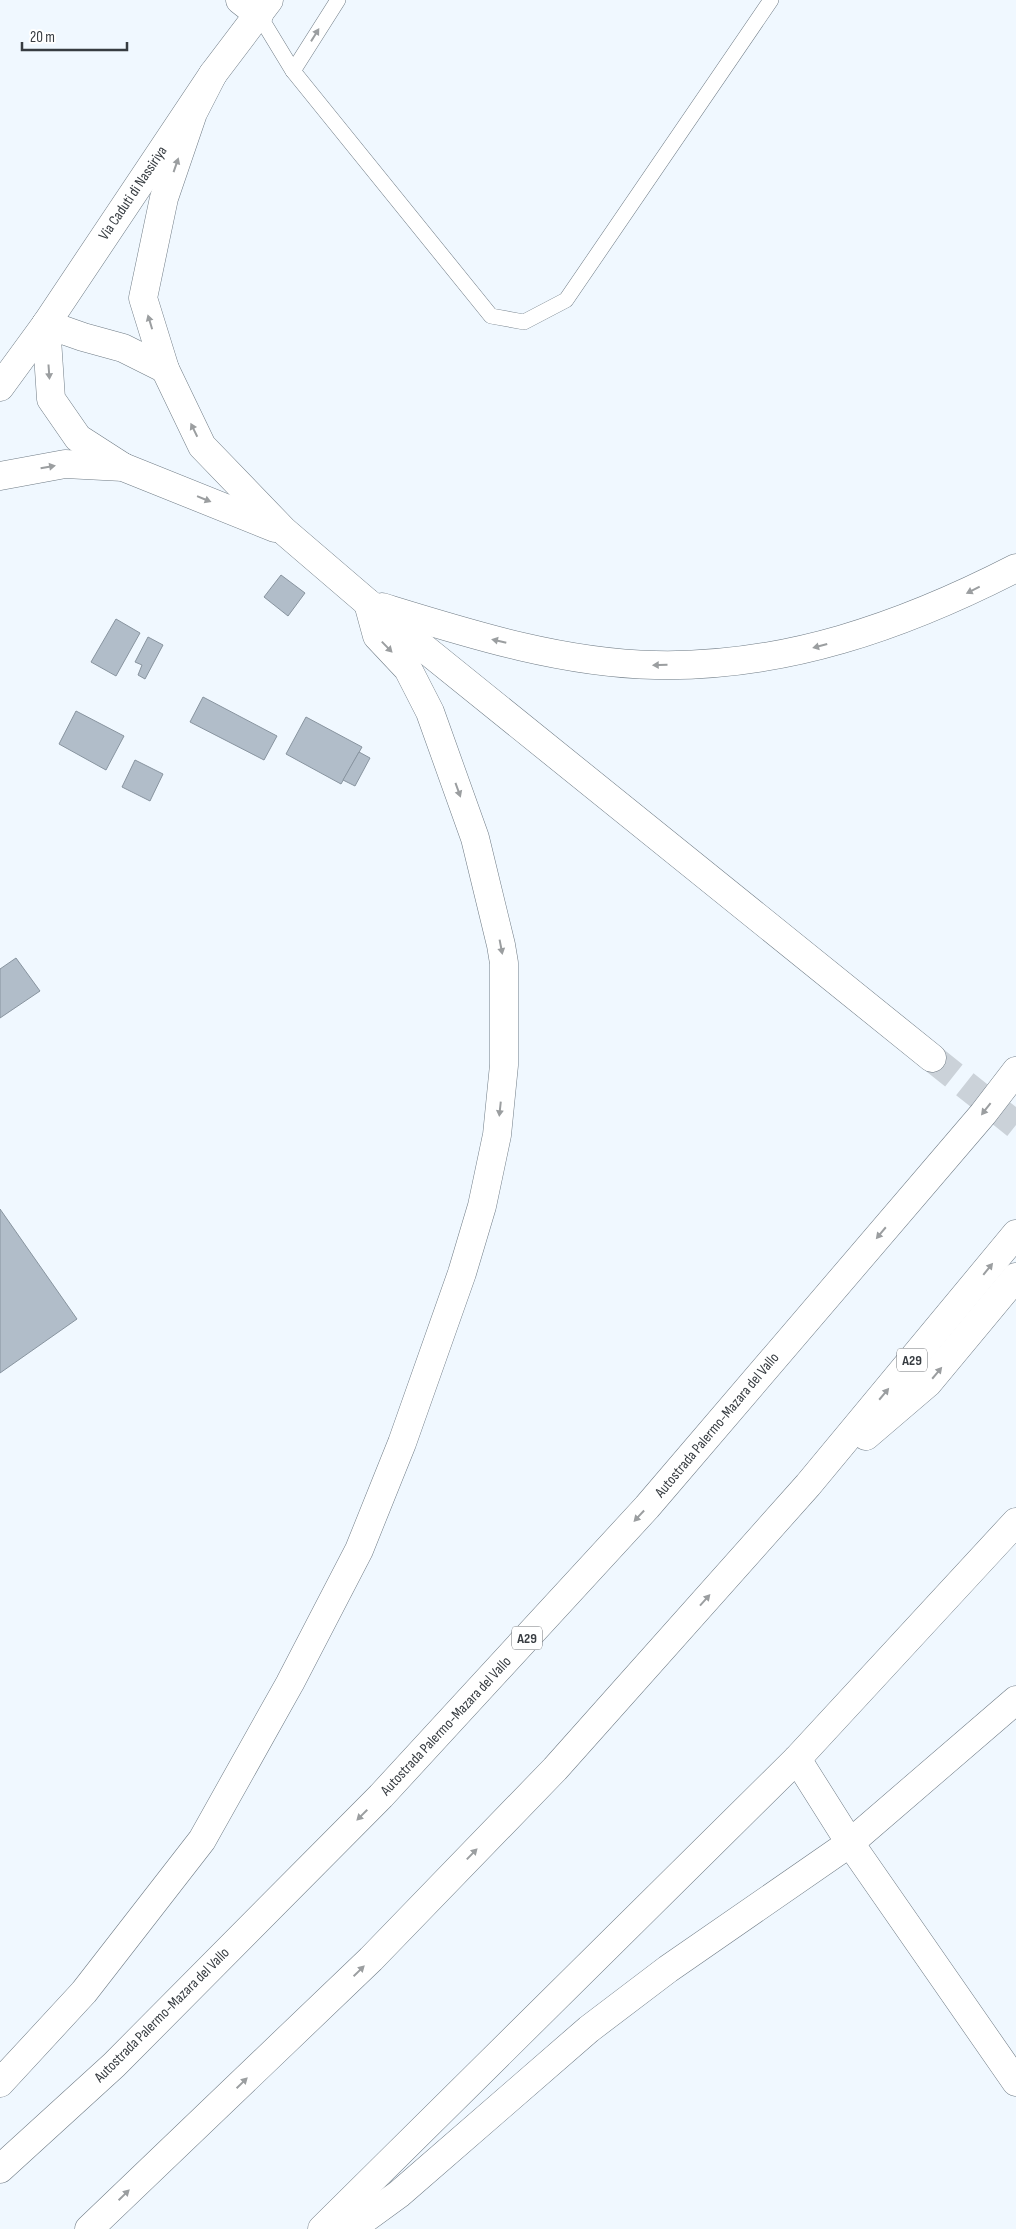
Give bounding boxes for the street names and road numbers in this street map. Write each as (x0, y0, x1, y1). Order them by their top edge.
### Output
street label: Via Caduti di Nassiriya (95, 142, 172, 244)
road number: A29 (897, 1348, 927, 1372)
street label: Autostrada Palermo-Mazara del Vallo (650, 1349, 783, 1502)
road number: A29 (512, 1626, 542, 1650)
street label: Autostrada Palermo-Mazara del Vallo (376, 1652, 515, 1800)
street label: Autostrada Palermo-Mazara del Vallo (90, 1943, 234, 2087)

